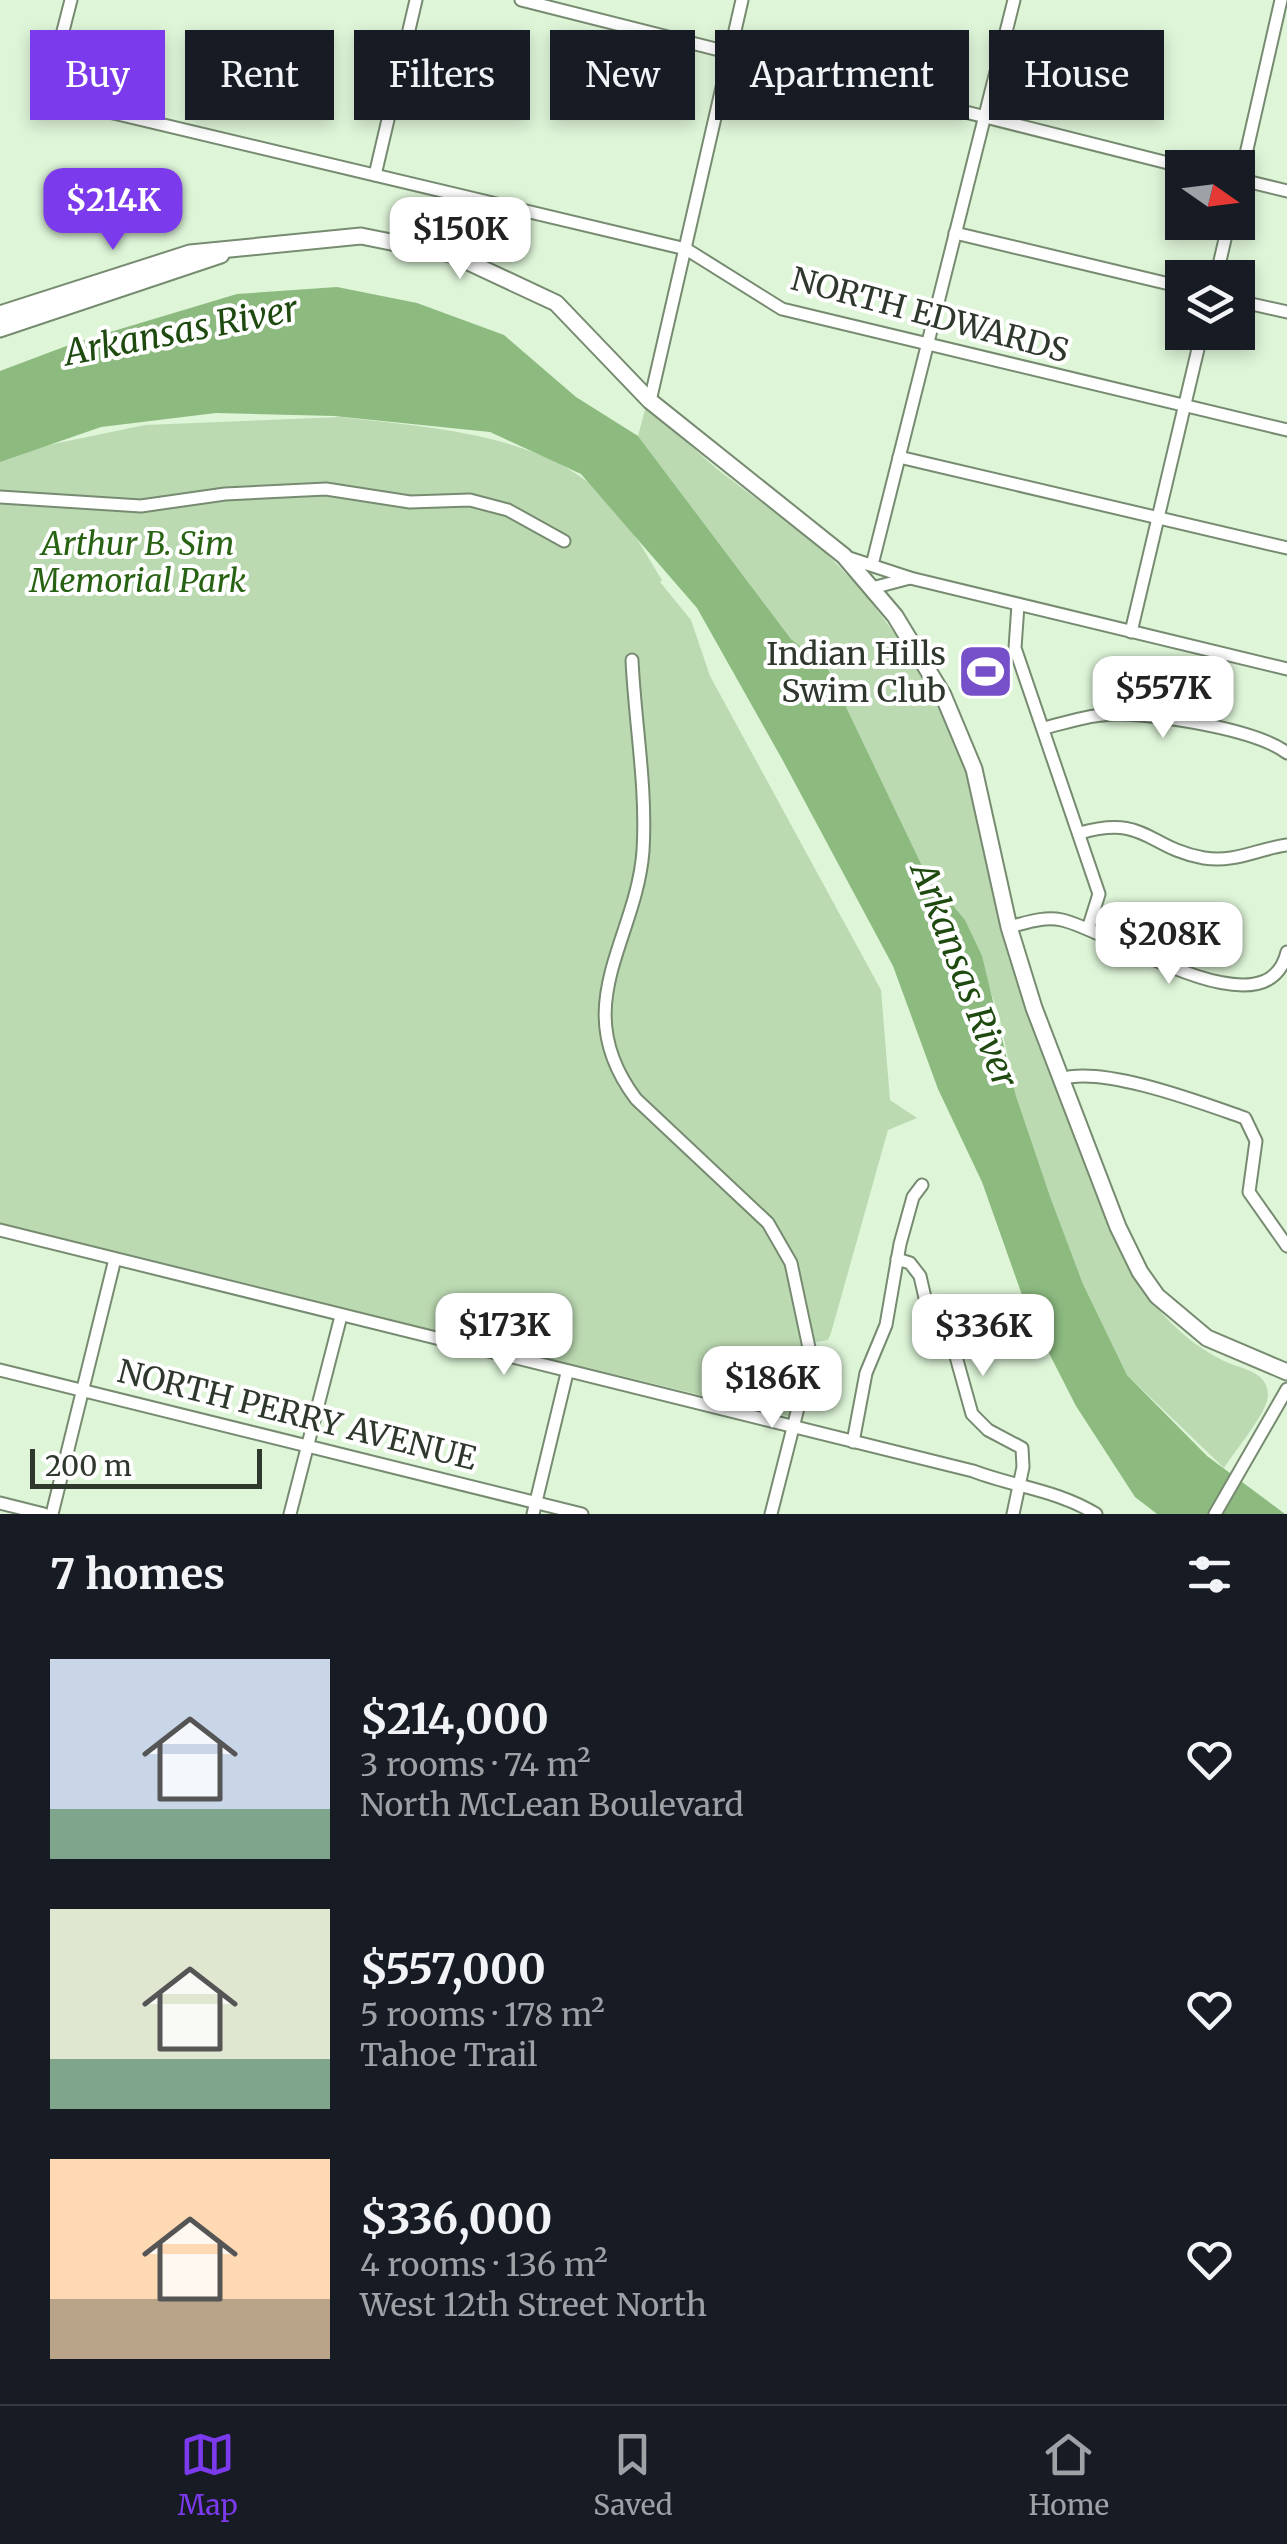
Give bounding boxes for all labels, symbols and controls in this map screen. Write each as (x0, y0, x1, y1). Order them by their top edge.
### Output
chip: Buy (30, 30, 165, 120)
chip: Rent (185, 30, 334, 120)
chip: Filters (354, 30, 530, 120)
chip: New (550, 30, 695, 120)
chip: Apartment (715, 30, 969, 120)
chip: House (989, 30, 1164, 120)
north arrow (1165, 150, 1255, 240)
map controls (1165, 150, 1255, 350)
pin: $214K (43, 168, 183, 253)
text: $214K (65, 180, 161, 220)
pin: $150K (390, 197, 530, 282)
text: $150K (412, 209, 508, 249)
street label: NORTH EDWARDS (787, 259, 1073, 371)
button: layers (1165, 260, 1255, 350)
water label: Arkansas River (58, 287, 302, 376)
park label: Arthur B. Sim Memorial Park (28, 524, 247, 601)
place label: Indian Hills Swim Club (766, 634, 946, 711)
sports icon: Indian Hills Swim Club (955, 642, 1015, 702)
pin: $557K (1093, 656, 1233, 741)
text: $557K (1115, 668, 1211, 708)
water label: Arkansas River (900, 854, 1027, 1094)
pin: $208K (1099, 902, 1239, 987)
text: $208K (1118, 914, 1220, 954)
pin: $173K (434, 1293, 574, 1378)
pin: $336K (913, 1294, 1053, 1379)
text: $173K (458, 1305, 550, 1345)
text: $336K (934, 1306, 1032, 1346)
pin: $186K (702, 1346, 842, 1431)
street label: NORTH PERRY AVENUE (114, 1351, 481, 1479)
text: $186K (724, 1358, 820, 1398)
scale bar (30, 1444, 262, 1488)
text: 200 m (45, 1448, 132, 1484)
icon: filters (1182, 1547, 1237, 1602)
text: 7 homes (50, 1548, 225, 1600)
text: $214,000 (360, 1693, 549, 1745)
icon: home (130, 1699, 250, 1819)
icon: heart (1182, 1732, 1237, 1787)
text: 3 rooms · 74 m² (360, 1745, 591, 1785)
text: North McLean Boulevard (360, 1785, 744, 1825)
text: $557,000 (360, 1943, 546, 1995)
icon: home (130, 1949, 250, 2069)
icon: heart (1182, 1982, 1237, 2037)
text: 5 rooms · 178 m² (360, 1995, 605, 2035)
text: Tahoe Trail (360, 2035, 537, 2075)
text: $336,000 (360, 2193, 552, 2245)
icon: home (130, 2199, 250, 2319)
icon: heart (1182, 2232, 1237, 2287)
text: 4 rooms · 136 m² (360, 2245, 608, 2285)
text: West 12th Street North (360, 2285, 707, 2325)
tab: Map (178, 2427, 238, 2523)
tab: Saved (593, 2427, 673, 2523)
tab: Home (1028, 2427, 1109, 2523)

